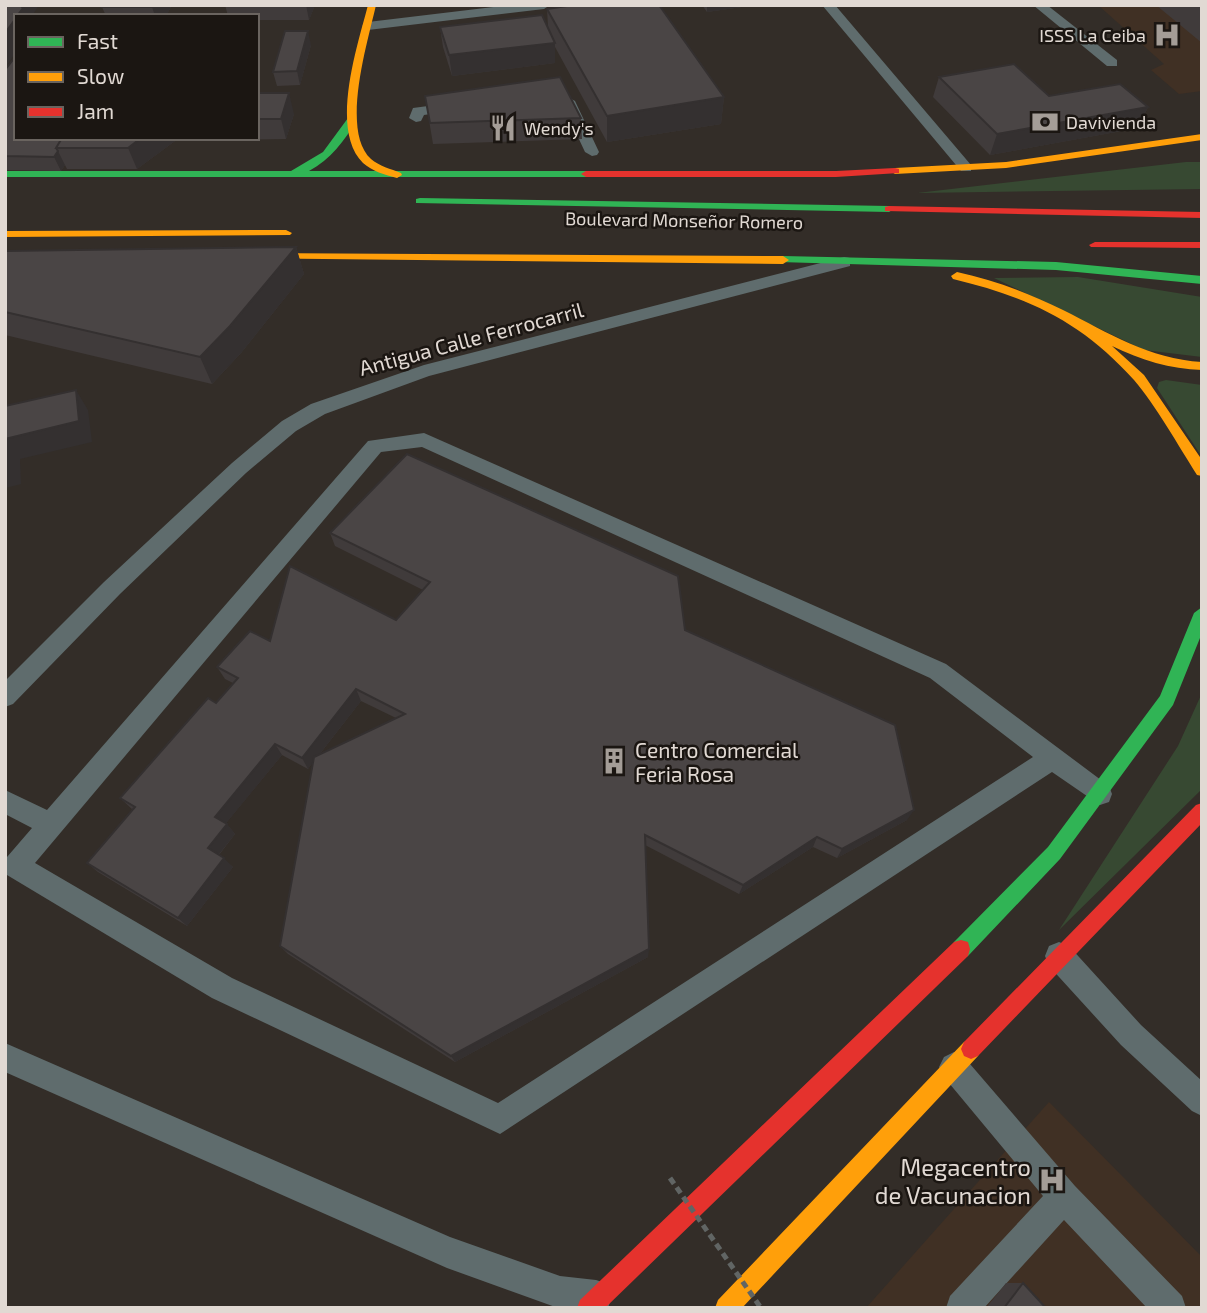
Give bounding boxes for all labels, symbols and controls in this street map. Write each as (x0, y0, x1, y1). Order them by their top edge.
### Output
legend (14, 14, 259, 140)
hospital icon: ISSS La Ceiba (1152, 20, 1182, 50)
place label: ISSS La Ceiba (1039, 24, 1146, 46)
text: Fast (77, 28, 118, 53)
text: Slow (77, 63, 124, 88)
text: Jam (77, 98, 114, 123)
bank icon: Davivienda (1030, 107, 1060, 137)
place label: Davivienda (1066, 111, 1156, 133)
restaurant icon: Wendy's (488, 113, 518, 143)
place label: Wendy's (524, 117, 594, 139)
street label: Boulevard Monseñor Romero (565, 207, 803, 233)
street label: Antigua Calle Ferrocarril (356, 296, 587, 380)
place label: Centro Comercial Feria Rosa (635, 737, 799, 786)
building icon: Centro Comercial Feria Rosa (599, 746, 629, 776)
place label: Megacentro de Vacunacion (875, 1152, 1031, 1209)
hospital icon: Megacentro de Vacunacion (1037, 1165, 1067, 1195)

